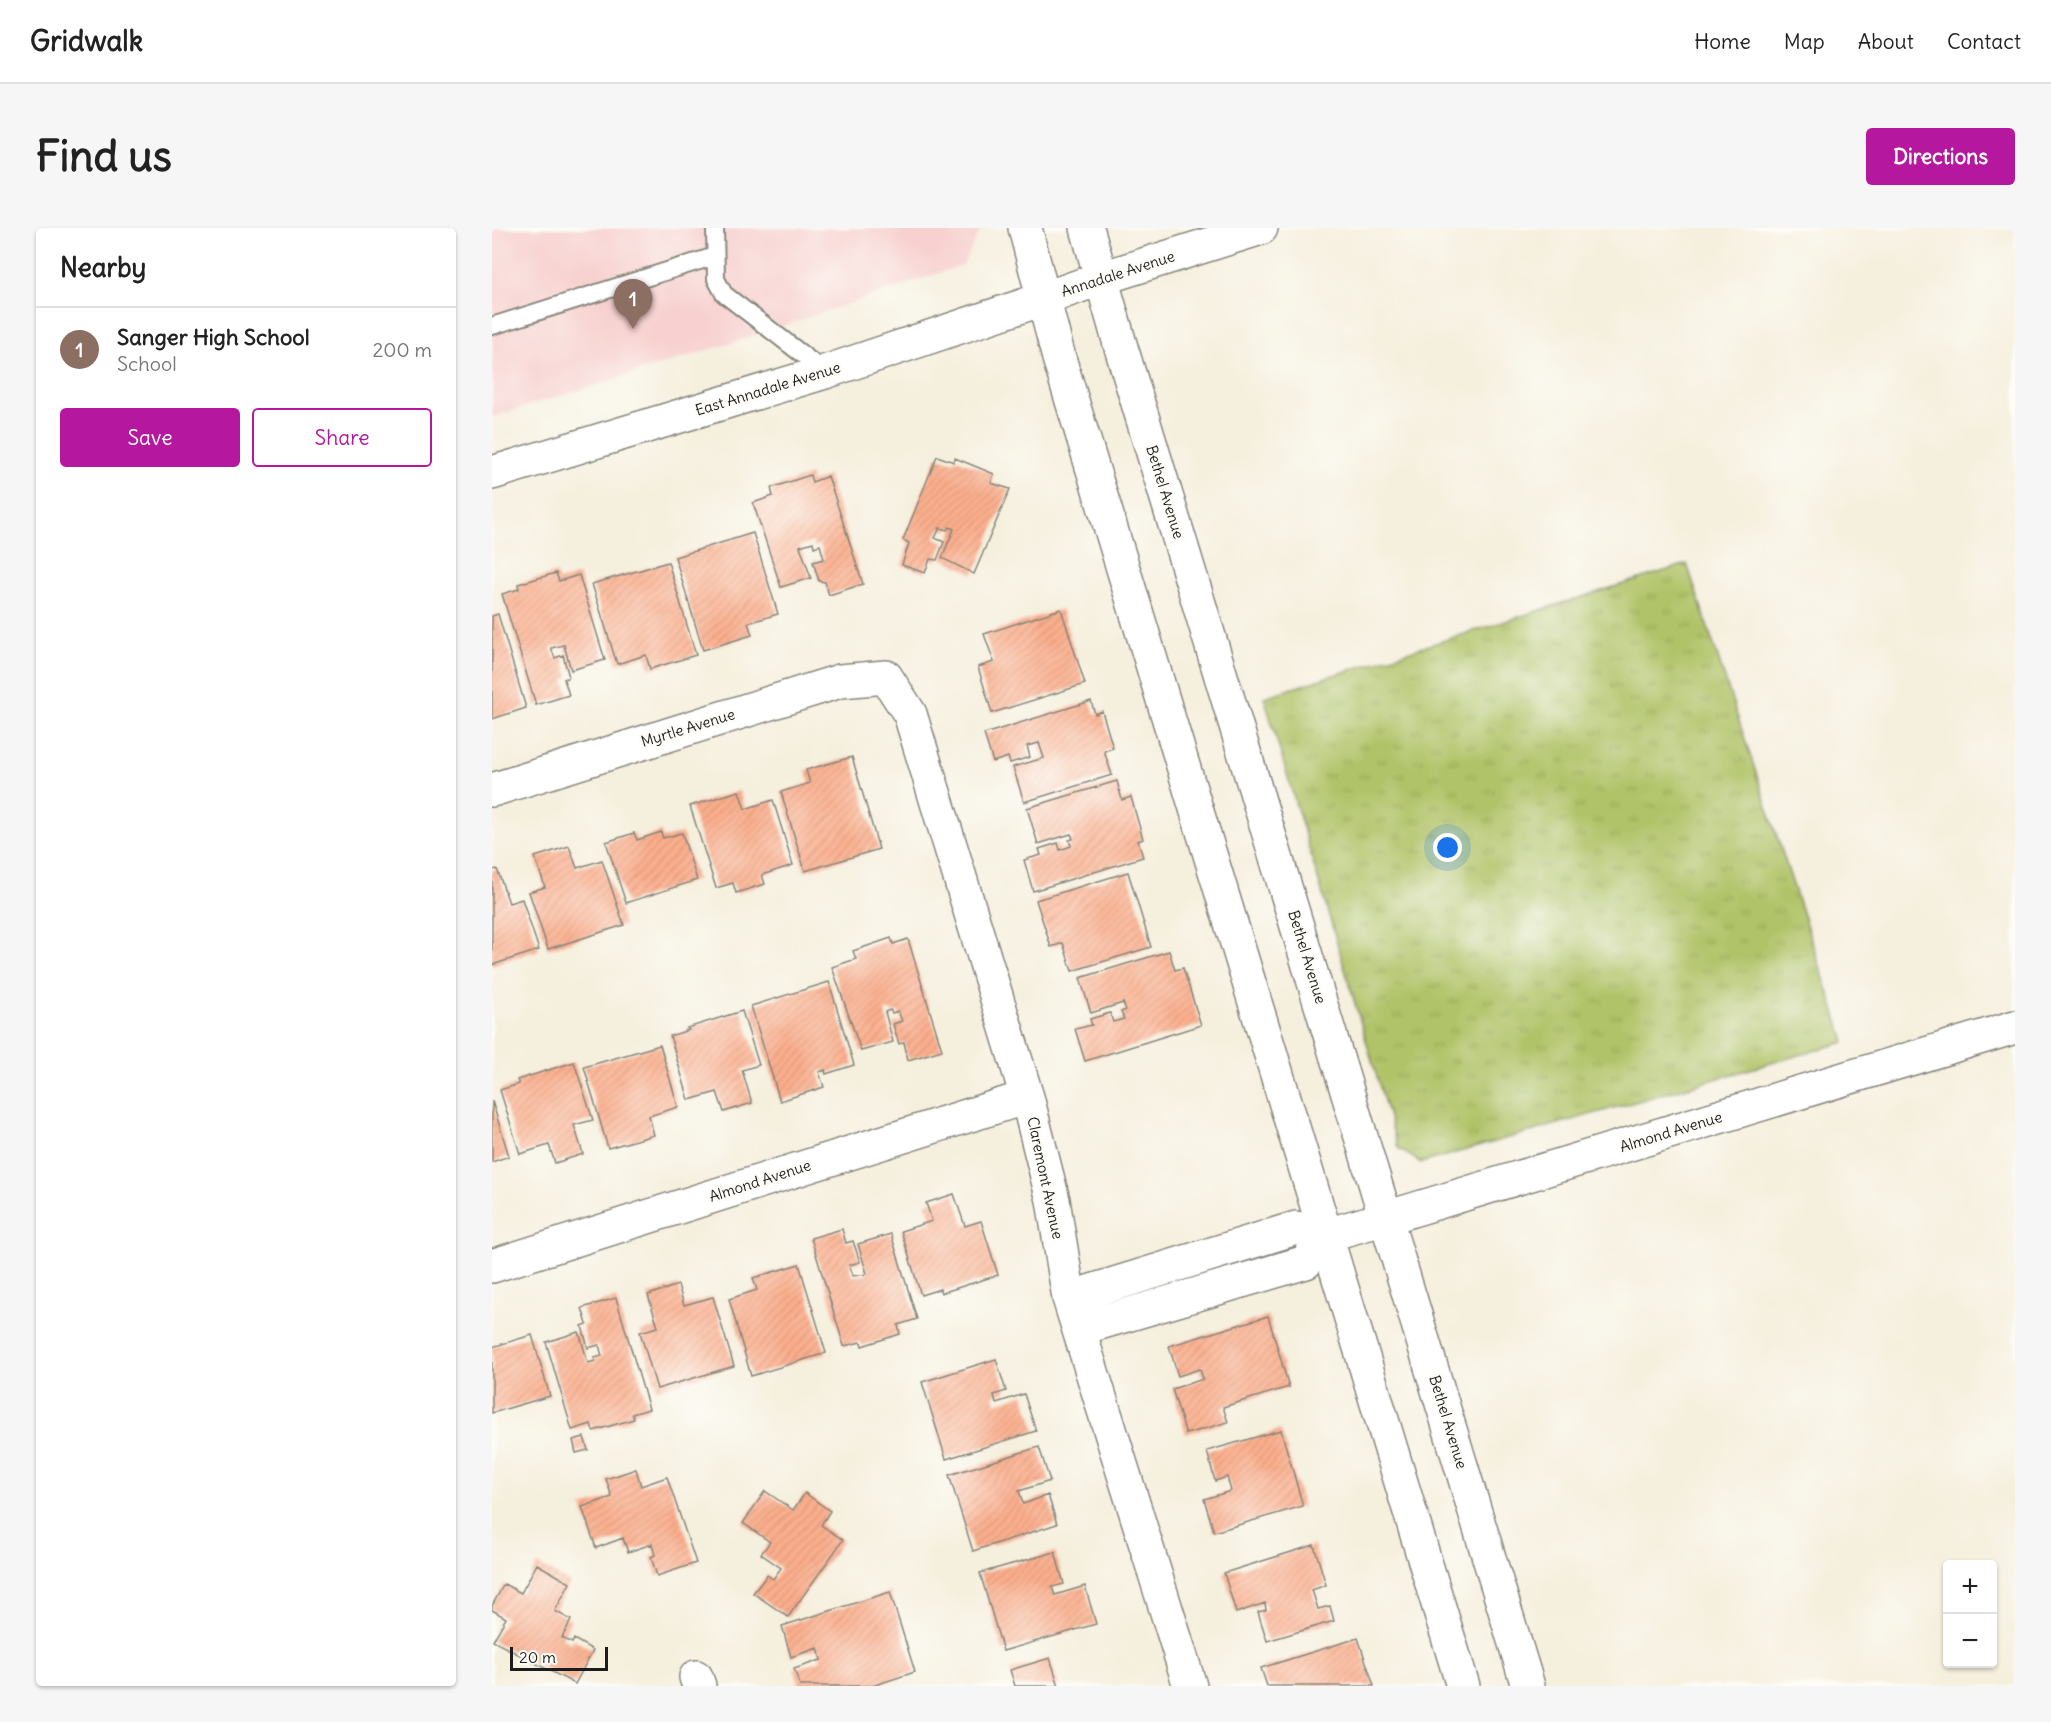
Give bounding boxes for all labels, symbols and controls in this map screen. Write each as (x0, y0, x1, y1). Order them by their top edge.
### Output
text: Gridwalk (30, 23, 143, 59)
text: Home (1694, 28, 1751, 55)
text: Map (1784, 28, 1825, 55)
text: About (1858, 28, 1914, 55)
text: Contact (1947, 28, 2021, 55)
button: Directions (1866, 128, 2015, 185)
text: Find us (36, 130, 172, 182)
street label: Annadale Avenue (1059, 246, 1177, 301)
text: Nearby (60, 251, 146, 284)
pin: 1 (614, 279, 652, 329)
text: Sanger High School (117, 323, 310, 351)
text: 1 (76, 337, 83, 362)
text: 200 m (372, 337, 432, 362)
text: School (117, 351, 177, 376)
street label: East Annadale Avenue (693, 357, 843, 420)
button: Save (60, 408, 240, 467)
button: Share (252, 408, 432, 467)
street label: Bethel Avenue (1142, 443, 1189, 541)
street label: Myrtle Avenue (639, 704, 737, 751)
your location (1433, 833, 1462, 862)
street label: Bethel Avenue (1284, 908, 1331, 1006)
street label: Almond Avenue (1617, 1107, 1724, 1156)
street label: Claremont Avenue (1023, 1115, 1068, 1241)
street label: Almond Avenue (707, 1155, 813, 1206)
street label: Bethel Avenue (1425, 1373, 1472, 1471)
map controls (1943, 1560, 1997, 1668)
button: + (1943, 1560, 1997, 1614)
button: − (1943, 1614, 1997, 1668)
scale bar (510, 1644, 608, 1672)
text: 20 m (519, 1647, 556, 1667)

